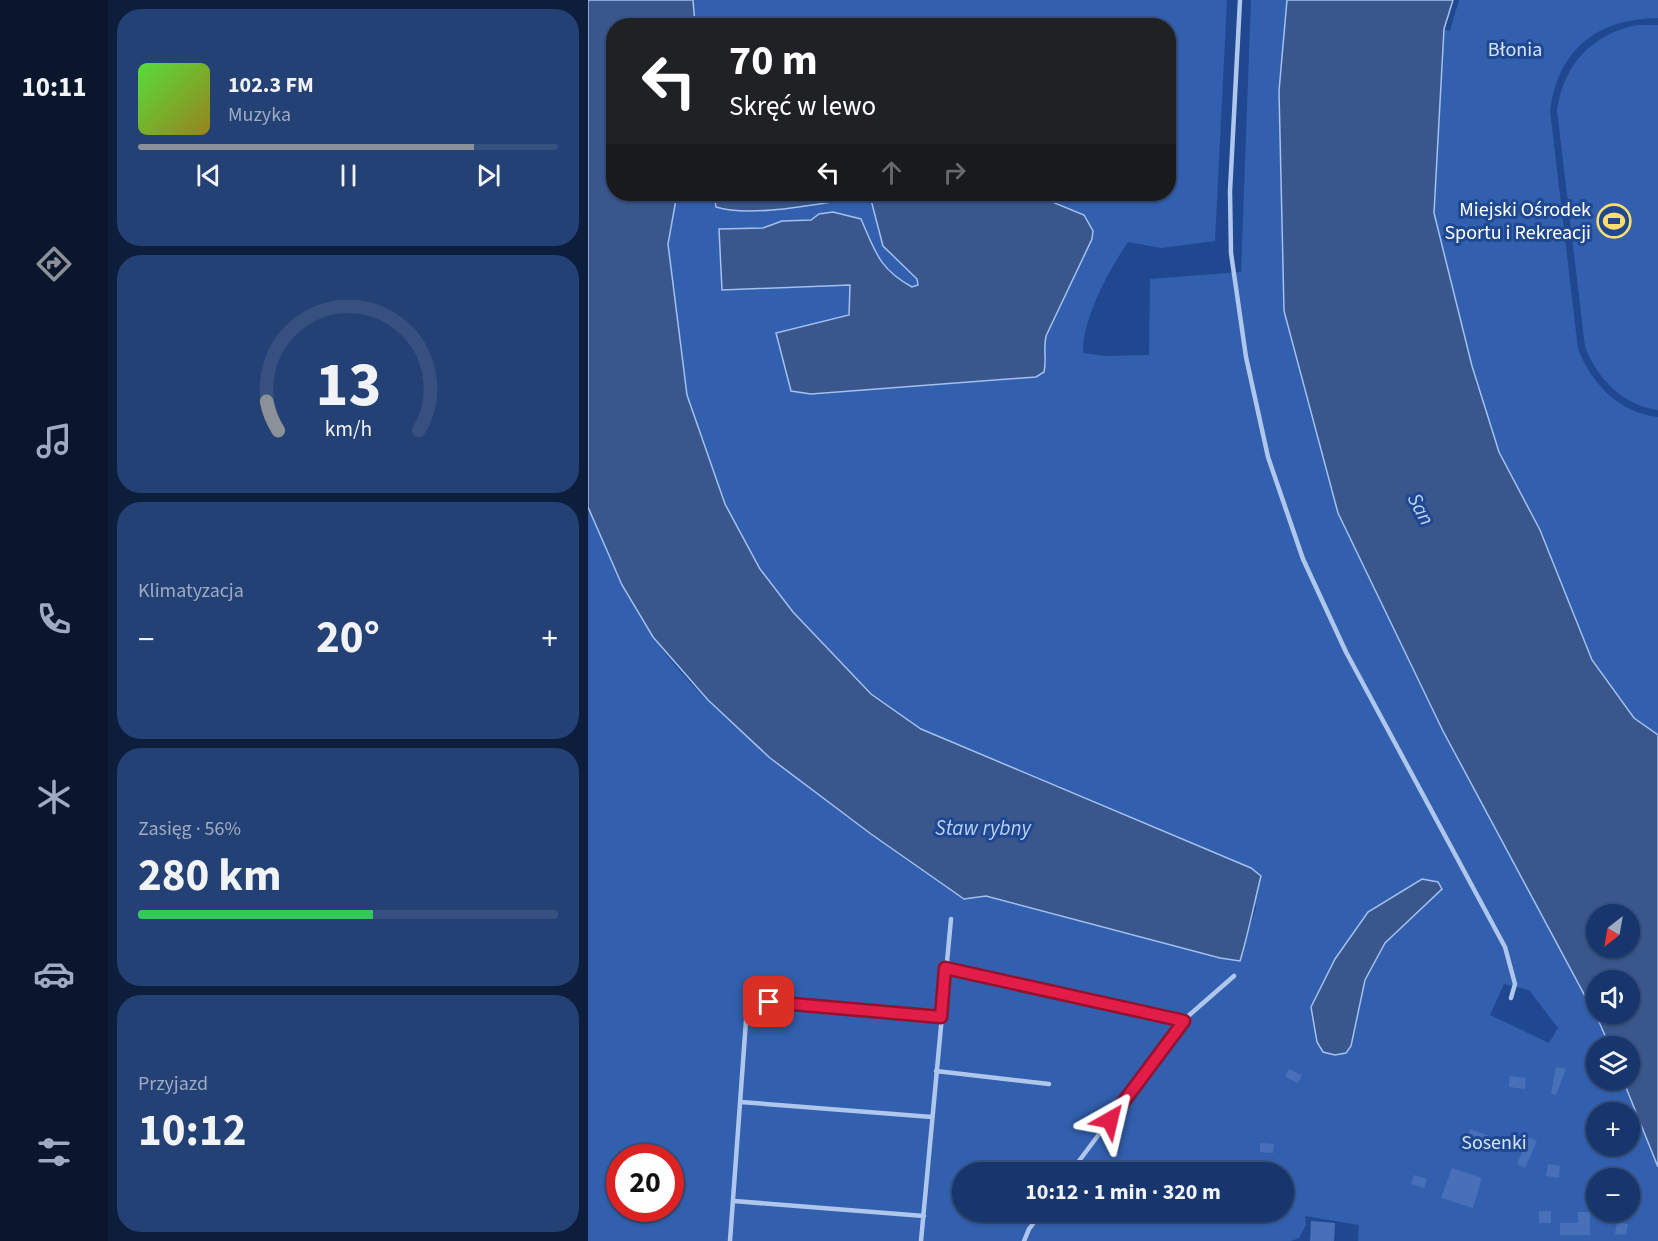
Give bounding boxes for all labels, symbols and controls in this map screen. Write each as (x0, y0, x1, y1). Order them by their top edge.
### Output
text: 70 m (729, 31, 818, 91)
park label: Błonia (1488, 36, 1542, 64)
icon: left (630, 42, 708, 120)
text: 10:11 (21, 68, 87, 107)
text: 102.3 FM (228, 69, 314, 101)
text: Skręć w lewo (729, 87, 876, 126)
text: Muzyka (228, 101, 291, 129)
icon: left (812, 156, 845, 189)
icon: ahead (875, 156, 908, 189)
icon: right (938, 156, 971, 189)
icon: previous (192, 159, 225, 192)
icon: pause (332, 159, 365, 192)
icon: next (472, 159, 505, 192)
place label: Miejski Ośrodek Sportu i Rekreacji (1444, 196, 1591, 247)
sports icon: Miejski Ośrodek Sportu i Rekreacji (1596, 203, 1632, 239)
icon: directions (33, 243, 75, 285)
text: 13 (315, 341, 381, 430)
text: km/h (324, 415, 372, 446)
icon: music (33, 420, 75, 462)
water label: San (1400, 487, 1442, 531)
text: Klimatyzacja (138, 577, 244, 605)
icon: phone (33, 598, 75, 640)
text: 20° (316, 606, 380, 670)
text: − (138, 616, 154, 663)
text: + (542, 616, 558, 663)
icon: climate (33, 776, 75, 818)
water label: Staw rybny (935, 813, 1033, 843)
text: Zasięg · 56% (138, 815, 241, 843)
text: 280 km (138, 844, 282, 908)
north arrow (1586, 904, 1640, 958)
map controls (1586, 904, 1640, 1222)
icon: car (33, 953, 75, 995)
button: sound (1586, 970, 1640, 1024)
pin (743, 976, 794, 1027)
icon: arrive (752, 985, 785, 1018)
button: layers (1586, 1036, 1640, 1090)
text: Przyjazd (138, 1070, 208, 1098)
position arrow (1078, 1088, 1142, 1152)
text: 10:12 (138, 1099, 247, 1163)
button: + (1586, 1102, 1640, 1156)
park label: Sosenki (1461, 1129, 1527, 1157)
icon: filters (33, 1131, 75, 1173)
speed limit sign: 20 (606, 1144, 684, 1222)
button: − (1586, 1168, 1640, 1222)
text: 10:12 · 1 min · 320 m (1025, 1176, 1221, 1208)

